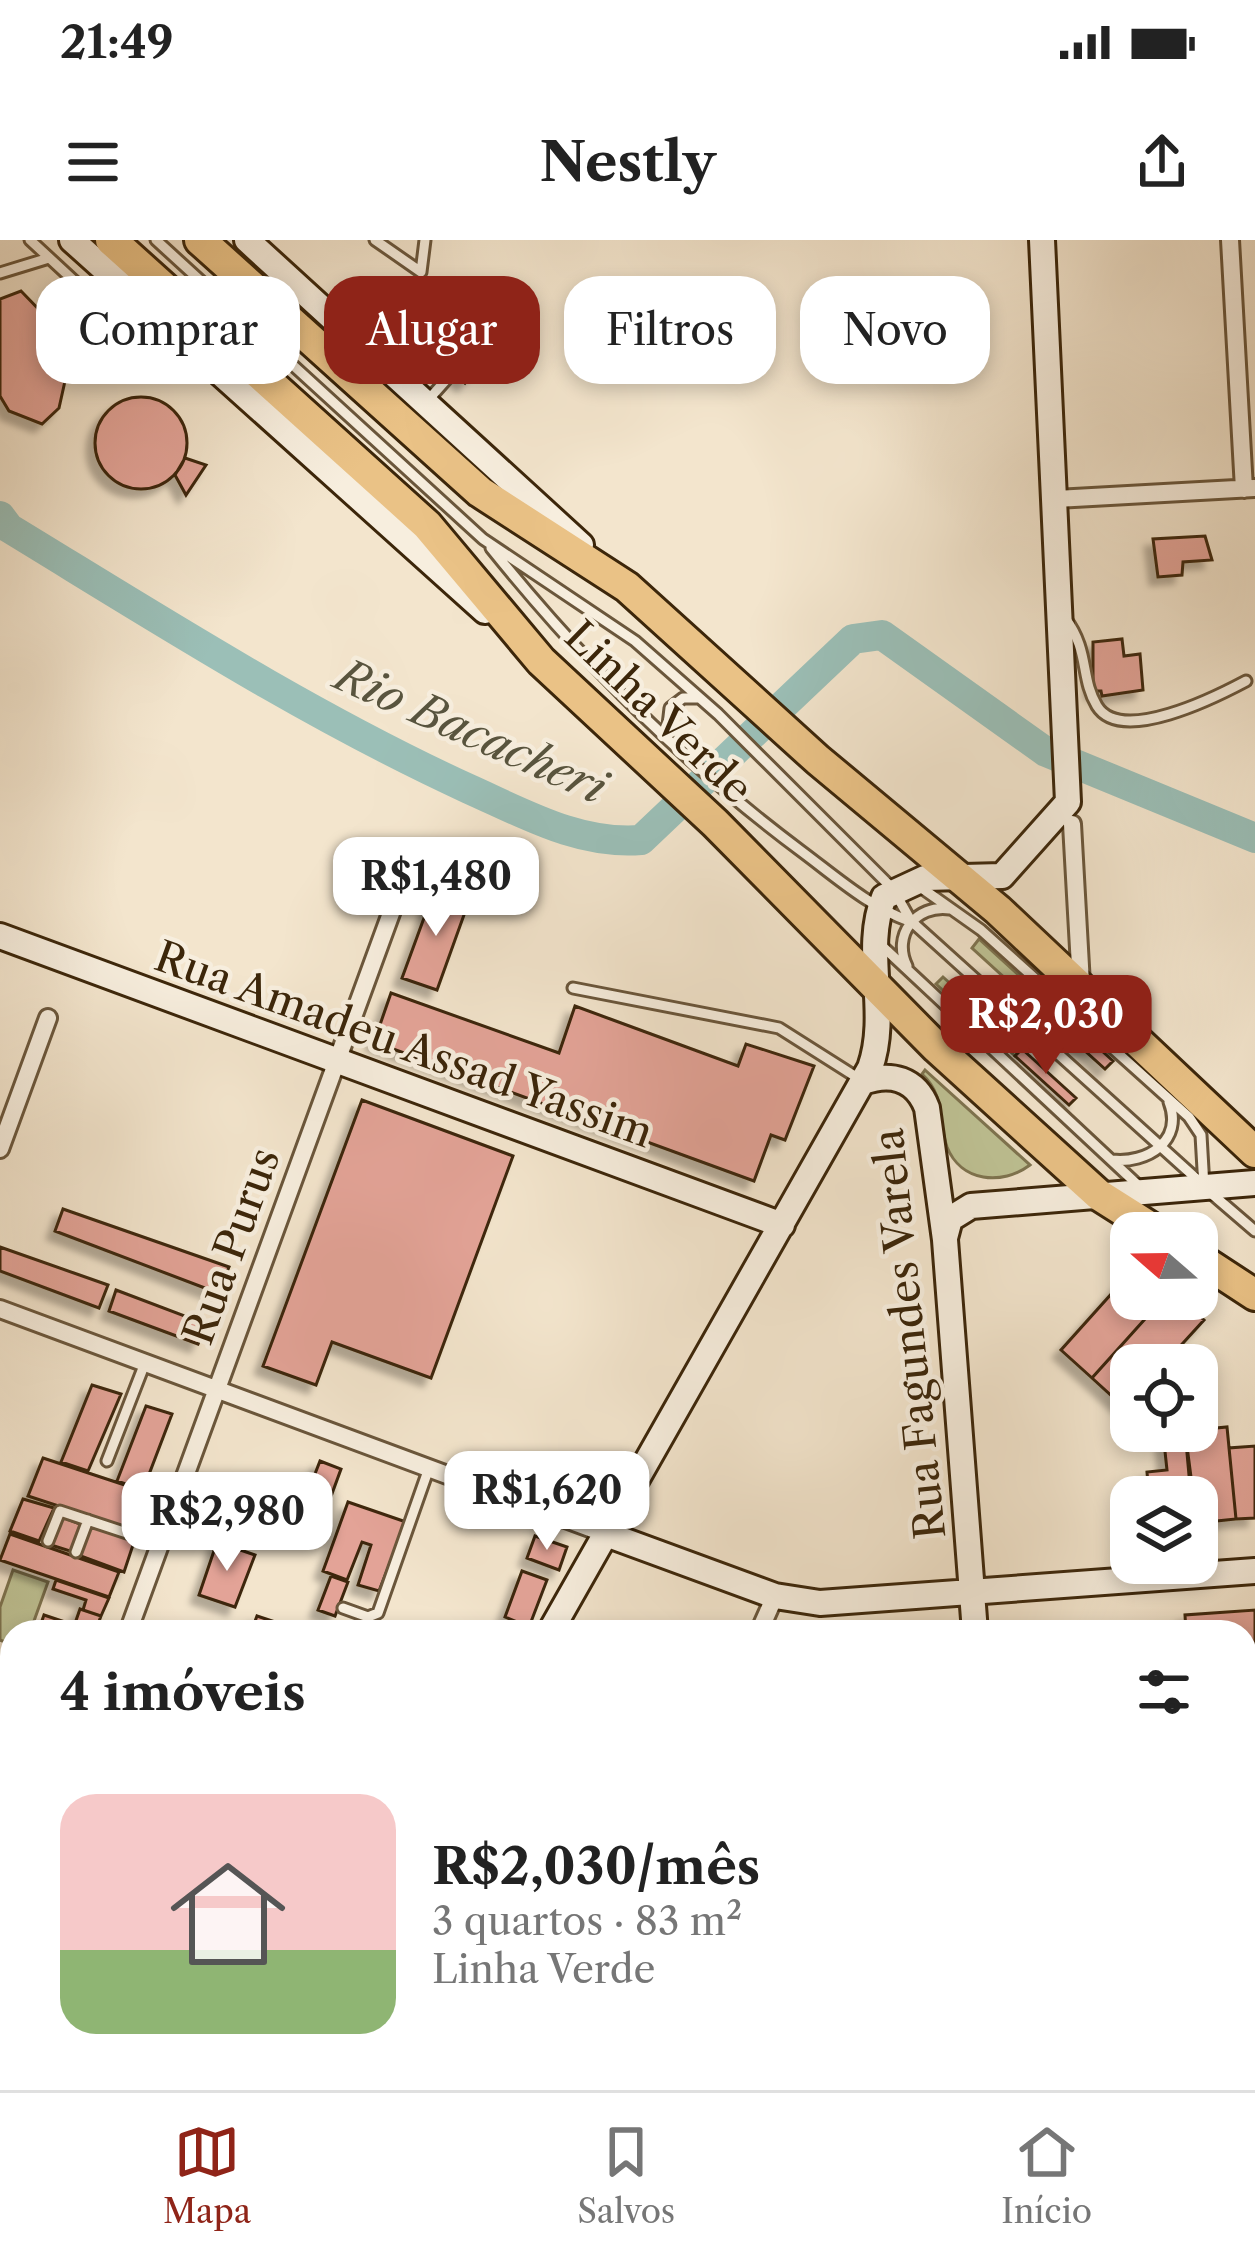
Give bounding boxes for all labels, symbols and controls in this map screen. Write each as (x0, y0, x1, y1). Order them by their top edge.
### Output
text: 21:49 (60, 14, 174, 70)
icon: menu (60, 129, 126, 195)
text: Nestly (539, 129, 716, 195)
icon: share (1129, 129, 1195, 195)
chip: Comprar (36, 276, 300, 384)
chip: Alugar (324, 276, 540, 384)
chip: Filtros (564, 276, 776, 384)
chip: Novo (800, 276, 990, 384)
street label: Linha Verde (554, 610, 764, 814)
water label: Rio Bacacheri (324, 645, 618, 817)
pin: R$1,480 (325, 837, 547, 939)
text: R$1,480 (360, 852, 512, 900)
street label: Rua Amadeu Assad Yassim (148, 930, 660, 1158)
pin: R$2,030 (935, 975, 1157, 1077)
text: R$2,030 (968, 990, 1124, 1038)
street label: Rua Fagundes Varela (861, 1125, 956, 1542)
street label: Rua Purus (172, 1141, 290, 1351)
north arrow (1110, 1212, 1218, 1320)
map controls (1110, 1212, 1218, 1584)
button: locate (1110, 1344, 1218, 1452)
pin: R$1,620 (436, 1451, 658, 1553)
text: R$1,620 (471, 1466, 623, 1514)
pin: R$2,980 (116, 1472, 338, 1574)
button: layers (1110, 1476, 1218, 1584)
text: R$2,980 (149, 1487, 305, 1535)
icon: filters (1131, 1659, 1197, 1725)
text: 4 imóveis (60, 1661, 306, 1723)
text: R$2,030/mês (432, 1835, 760, 1897)
icon: home (156, 1842, 300, 1986)
text: 3 quartos · 83 m² (432, 1897, 742, 1945)
text: Linha Verde (432, 1945, 655, 1993)
tab: Mapa (163, 2119, 251, 2232)
tab: Salvos (577, 2119, 675, 2232)
tab: Início (1001, 2119, 1092, 2232)

